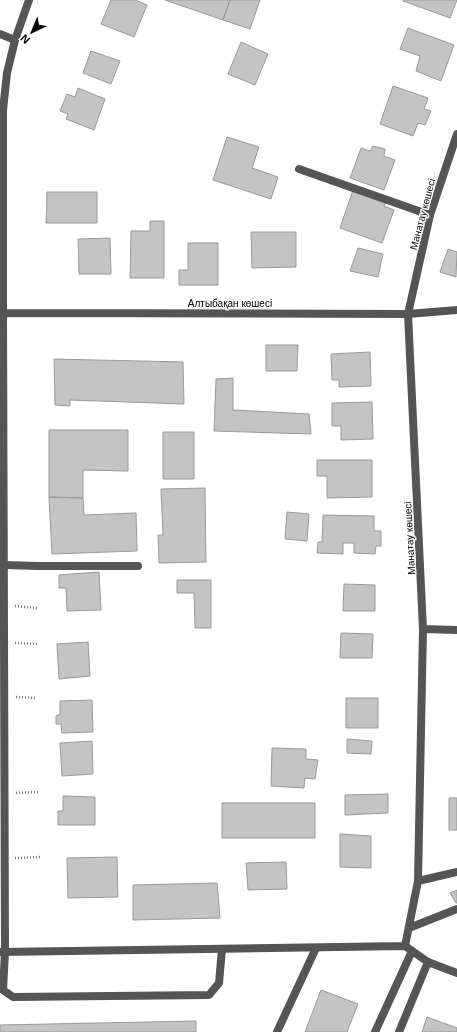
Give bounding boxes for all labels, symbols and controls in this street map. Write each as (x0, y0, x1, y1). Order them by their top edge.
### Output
north arrow (12, 12, 52, 52)
text: N (18, 32, 32, 46)
street label: Манатау көшесі (408, 177, 437, 251)
street label: Алтыбақан көшесі (188, 298, 272, 309)
street label: Манатау көшесі (402, 501, 417, 575)

